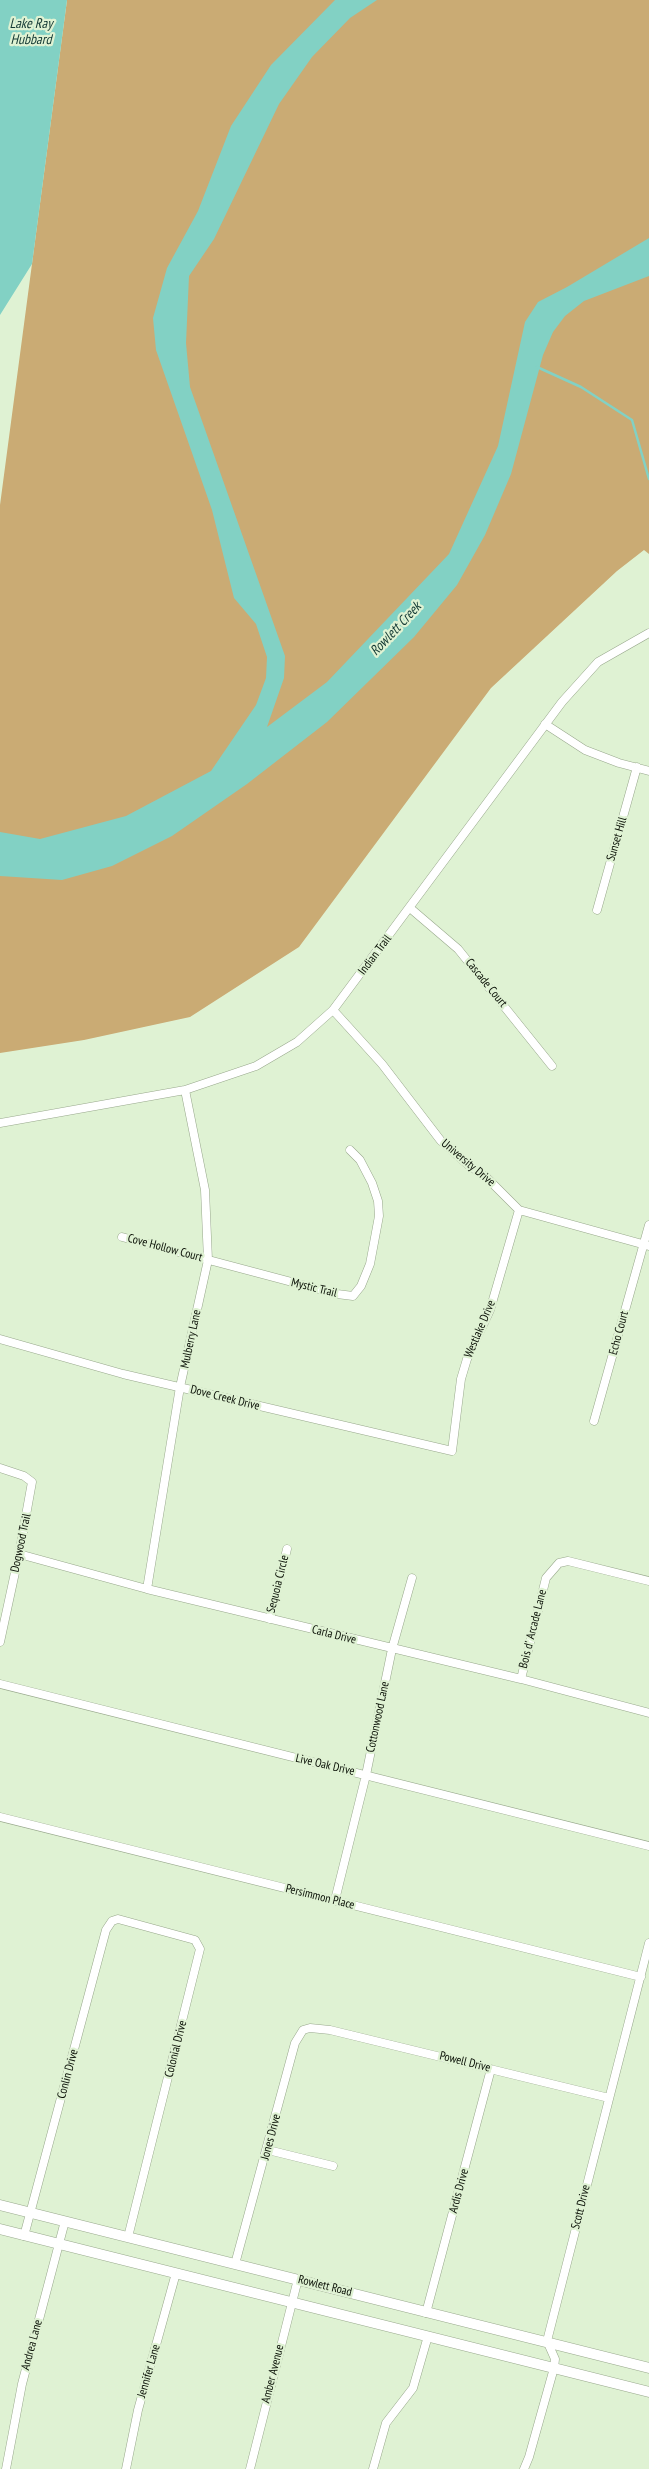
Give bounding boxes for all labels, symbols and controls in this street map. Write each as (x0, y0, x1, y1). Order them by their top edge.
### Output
water label: Lake Ray Hubbard (10, 16, 52, 48)
water label: Rowlett Creek (367, 599, 425, 659)
street label: Sunset Hill (604, 815, 630, 863)
street label: Indian Trail (355, 932, 395, 978)
street label: Cascade Court (462, 956, 510, 1010)
street label: University Drive (438, 1136, 498, 1190)
street label: Cove Hollow Court (126, 1231, 204, 1265)
street label: Mystic Trail (290, 1275, 338, 1301)
street label: Westlake Drive (461, 1298, 499, 1360)
street label: Mulberry Lane (178, 1309, 204, 1369)
street label: Echo Court (606, 1309, 632, 1357)
street label: Dove Creek Drive (189, 1382, 261, 1414)
street label: Dogwood Trail (8, 1512, 34, 1574)
street label: Sequoia Circle (264, 1554, 292, 1614)
street label: Bois d' Arcade Lane (516, 1588, 550, 1670)
street label: Carla Drive (310, 1623, 358, 1647)
street label: Cottonwood Lane (363, 1680, 393, 1754)
street label: Live Oak Drive (294, 1751, 356, 1779)
street label: Persimmon Place (284, 1881, 356, 1913)
street label: Colonial Drive (162, 2019, 190, 2079)
street label: Conlin Drive (54, 2048, 82, 2100)
street label: Powell Drive (438, 2049, 492, 2075)
street label: Jones Drive (258, 2113, 284, 2161)
street label: Ardis Drive (446, 2167, 472, 2215)
street label: Scott Drive (569, 2183, 593, 2231)
street label: Rowlett Road (297, 2272, 353, 2300)
street label: Andrea Lane (18, 2318, 46, 2372)
street label: Jennifer Lane (135, 2343, 163, 2399)
street label: Amber Avenue (259, 2343, 287, 2405)

